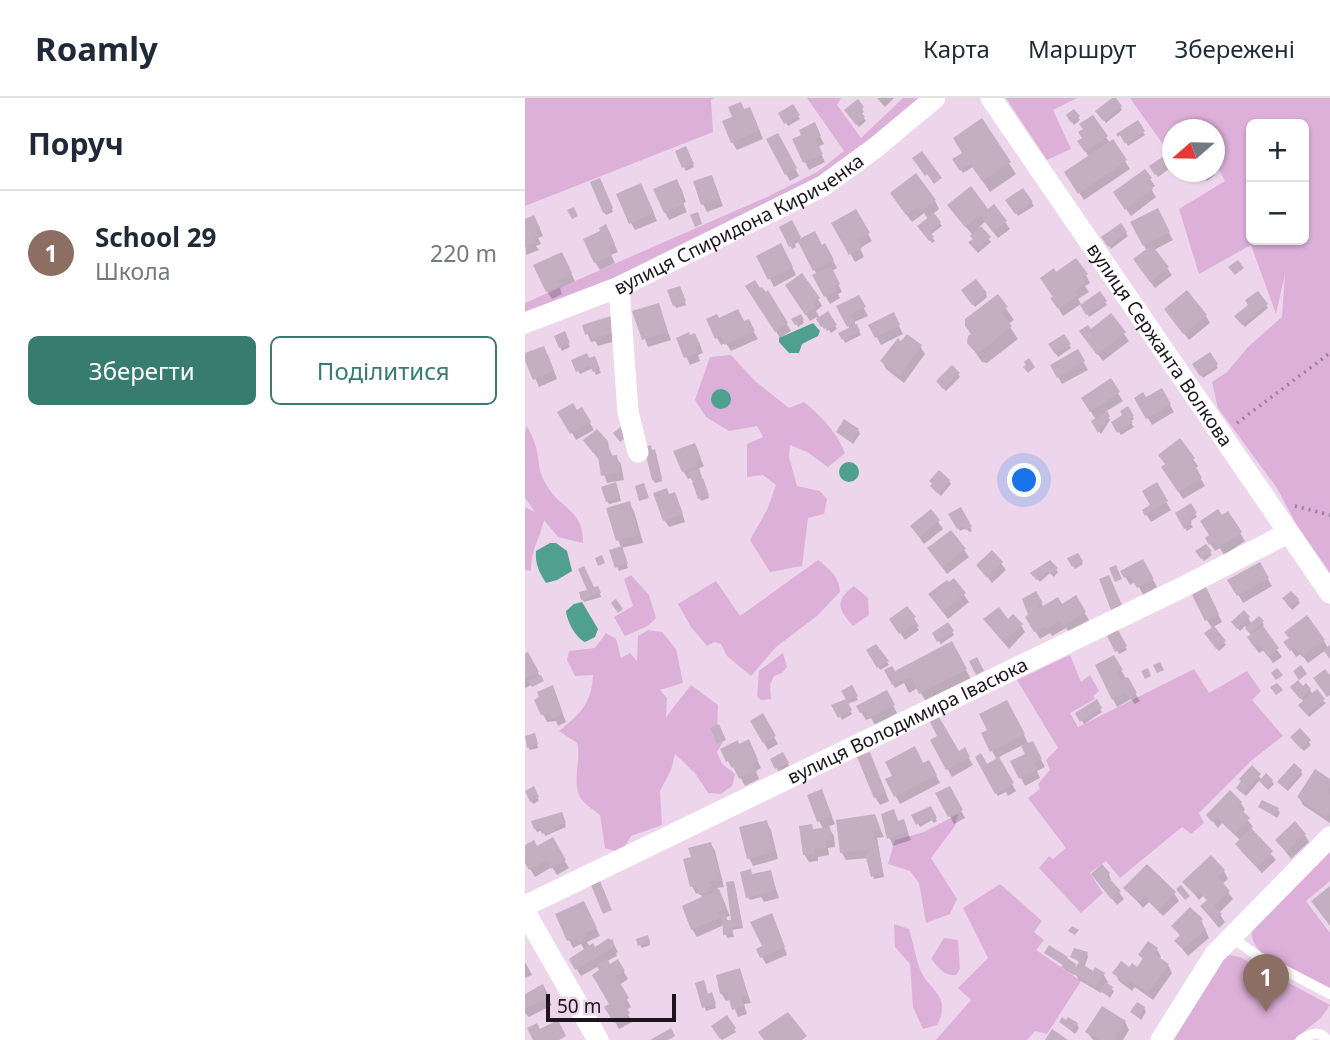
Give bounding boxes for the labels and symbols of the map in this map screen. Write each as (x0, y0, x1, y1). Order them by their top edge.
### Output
north arrow (1162, 119, 1225, 182)
street label: вулиця Спиридона Кириченка (609, 148, 869, 301)
street label: вулиця Сержанта Волкова (1081, 238, 1239, 452)
your location (1007, 463, 1041, 497)
street label: вулиця Володимира Івасюка (783, 651, 1032, 790)
pin: 1 (1243, 954, 1289, 1012)
scale bar (546, 991, 675, 1023)

